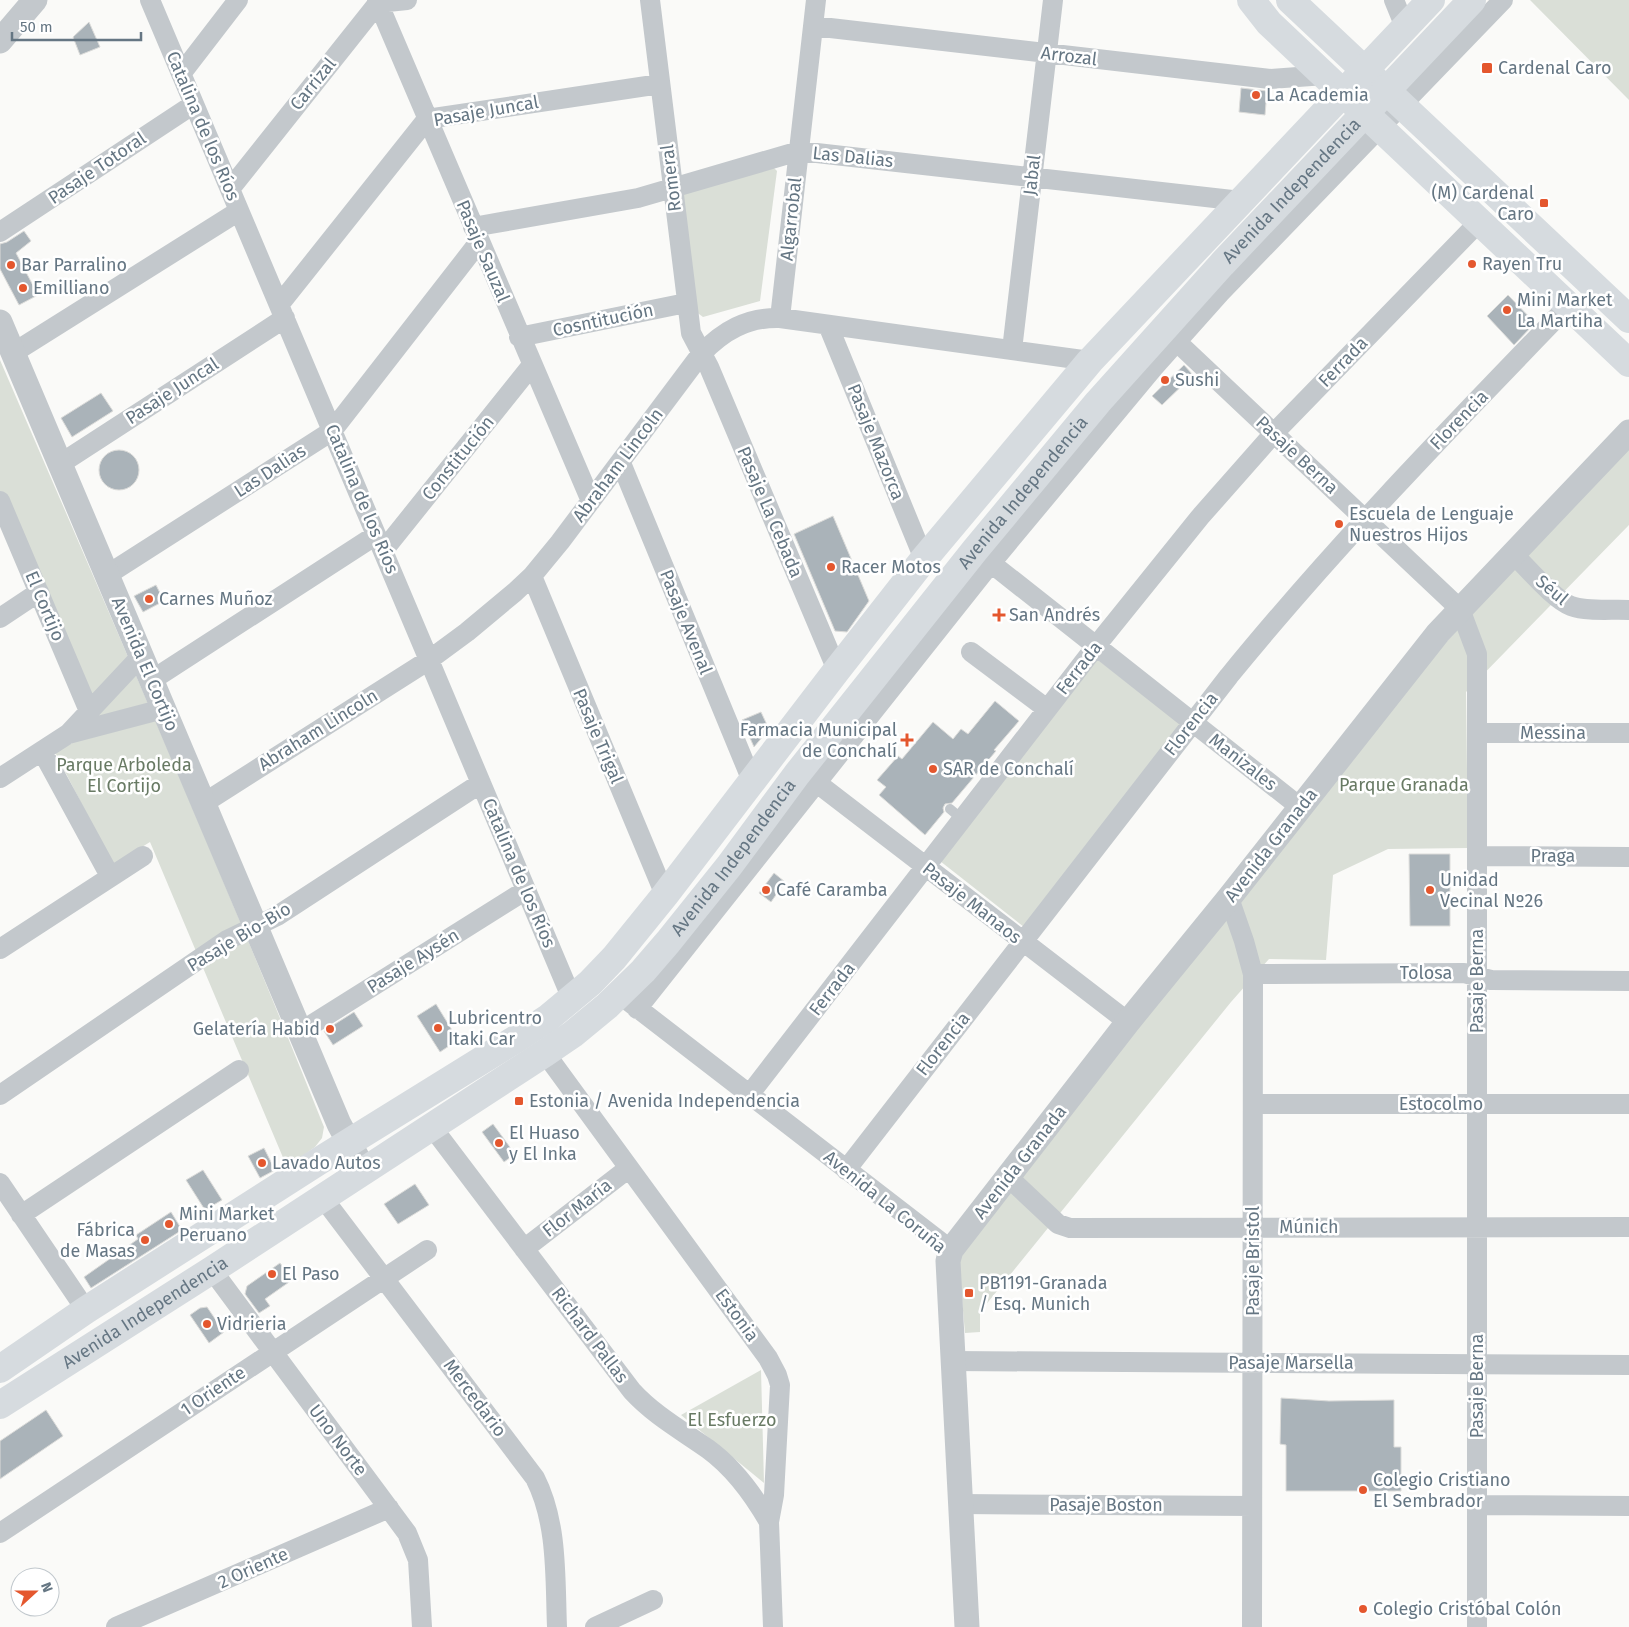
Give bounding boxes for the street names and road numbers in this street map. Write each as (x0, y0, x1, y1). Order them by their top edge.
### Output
street label: Arrozal (1040, 42, 1098, 70)
street label: Catalina de los Ríos (162, 48, 244, 204)
street label: Carrizal (285, 53, 341, 115)
street label: Pasaje Juncal (432, 91, 540, 131)
street label: Avenida Independencia (1217, 113, 1365, 268)
street label: Pasaje Totoral (44, 127, 150, 209)
street label: Las Dalias (812, 142, 894, 172)
street label: Romeral (656, 143, 686, 213)
street label: Jabal (1019, 153, 1045, 197)
street label: Algarrobal (776, 176, 806, 262)
street label: Pasaje Sauzal (452, 196, 514, 306)
street label: Cosntitución (551, 299, 655, 341)
street label: Ferrada (1314, 332, 1372, 392)
street label: Pasaje Juncal (121, 353, 223, 429)
street label: Pasaje Mazorca (843, 381, 909, 503)
street label: Florencia (1425, 386, 1493, 454)
street label: Abraham Lincoln (568, 404, 668, 526)
street label: Constitución (417, 411, 499, 505)
street label: Pasaje Berna (1251, 411, 1343, 499)
street label: Avenida Independencia (953, 412, 1093, 573)
street label: Catalina de los Ríos (321, 421, 403, 577)
street label: Las Dalias (230, 440, 310, 502)
street label: Pasaje La Cebada (732, 443, 808, 581)
street label: Pasaje Avenal (655, 566, 717, 678)
street label: El Cortijo (20, 568, 70, 644)
street label: Séul (1531, 570, 1573, 610)
street label: Avenida El Cortijo (107, 594, 183, 734)
street label: Ferrada (1051, 637, 1107, 699)
street label: Abraham Lincoln (254, 684, 382, 776)
street label: Pasaje Trigal (568, 685, 628, 787)
street label: Florencia (1159, 688, 1223, 760)
street label: Messina (1520, 722, 1586, 744)
street label: Manizales (1205, 729, 1281, 795)
street label: Avenida Independencia (666, 775, 800, 940)
street label: Avenida Granada (1220, 784, 1322, 906)
street label: Catalina de los Ríos (478, 795, 560, 951)
street label: Praga (1531, 845, 1575, 867)
street label: Pasaje Manaos (918, 858, 1026, 948)
street label: Pasaje Bio-Bio (183, 897, 295, 977)
street label: Pasaje Aysén (363, 924, 463, 998)
street label: Pasaje Berna (1466, 929, 1488, 1033)
street label: Ferrada (804, 958, 860, 1020)
street label: Tolosa (1400, 962, 1452, 984)
street label: Florencia (911, 1008, 975, 1080)
street label: Estocolmo (1399, 1093, 1483, 1115)
street label: Avenida Granada (969, 1101, 1071, 1223)
street label: Avenida La Coruña (819, 1146, 951, 1258)
street label: Flor María (538, 1174, 616, 1242)
street label: Pasaje Bristol (1242, 1206, 1264, 1316)
street label: Múnich (1279, 1216, 1339, 1238)
street label: Avenida Independencia (58, 1252, 232, 1373)
street label: Richard Pallas (547, 1283, 633, 1387)
street label: Estonia (710, 1284, 764, 1346)
street label: Pasaje Berna (1466, 1334, 1488, 1438)
street label: Pasaje Marsella (1228, 1352, 1354, 1374)
street label: Mercedario (439, 1355, 511, 1441)
street label: 1 Oriente (176, 1361, 250, 1421)
street label: Uno Norte (304, 1400, 372, 1480)
street label: Pasaje Boston (1049, 1494, 1163, 1516)
street label: 2 Oriente (214, 1543, 292, 1593)

